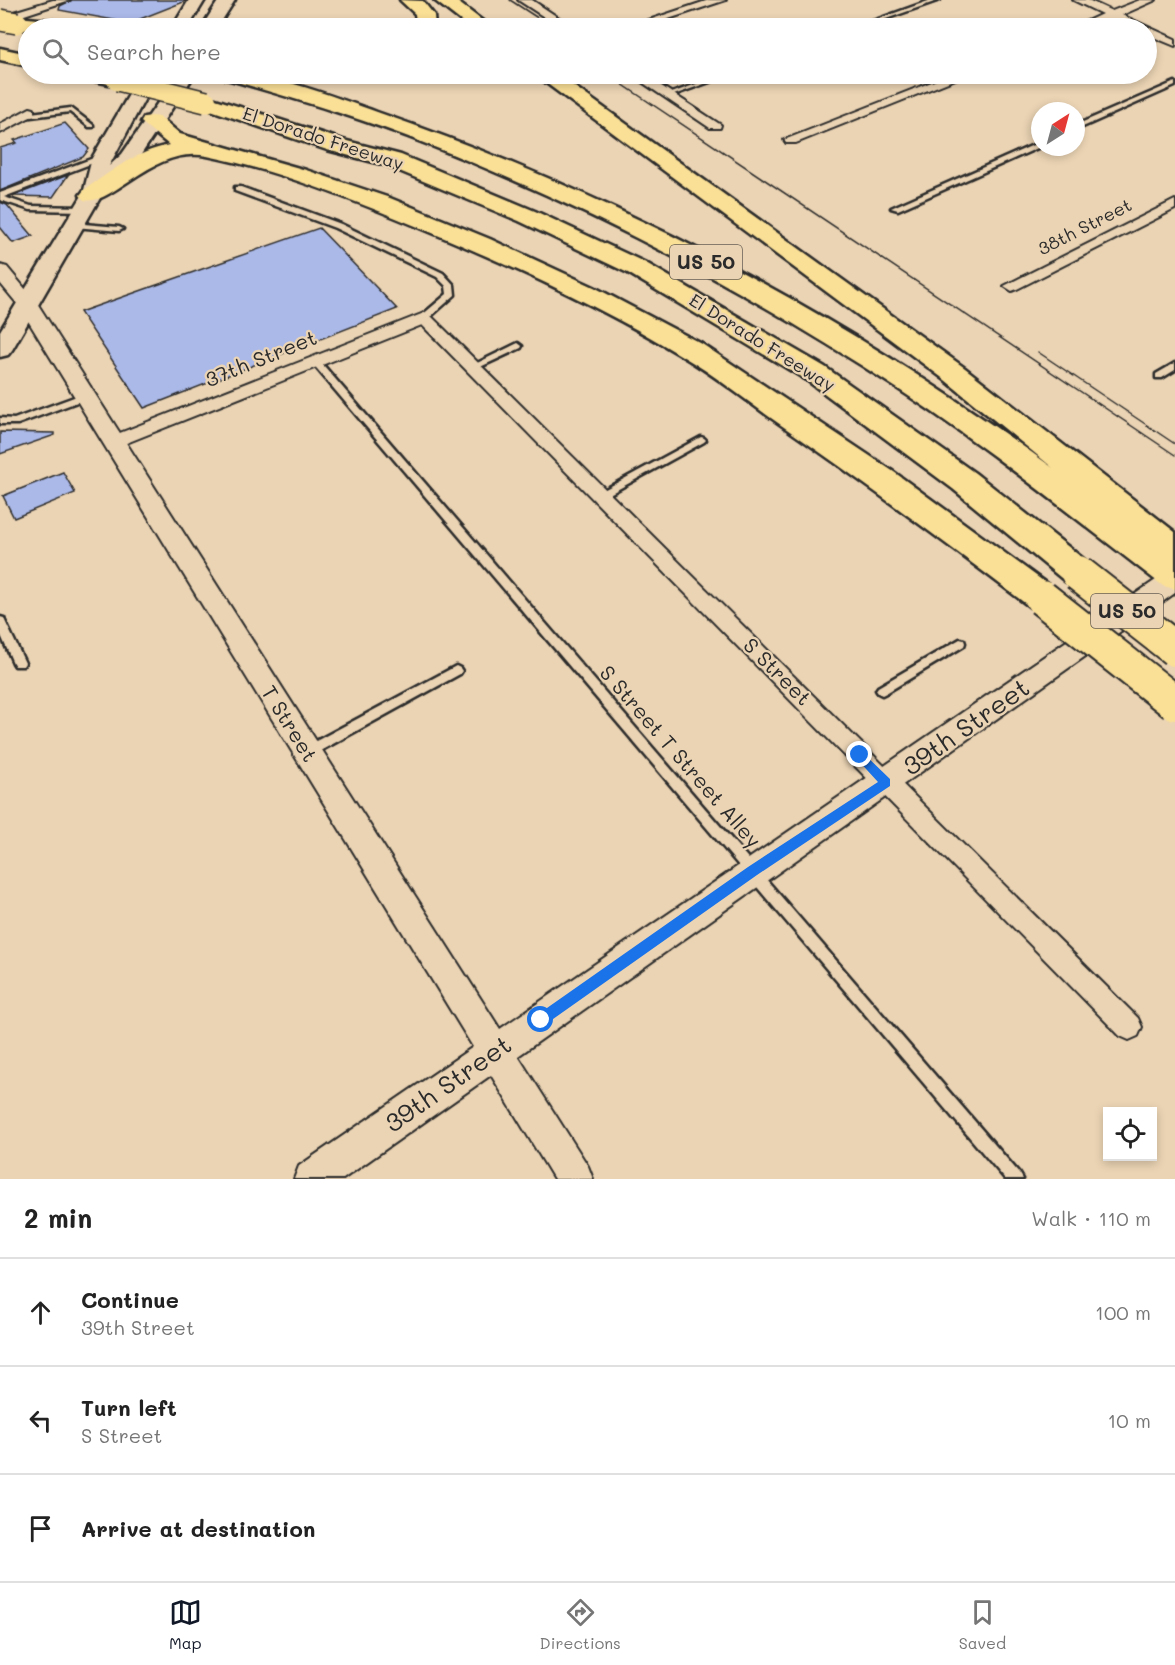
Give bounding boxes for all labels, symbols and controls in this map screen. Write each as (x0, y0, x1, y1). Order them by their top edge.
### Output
search box (18, 18, 1157, 84)
icon: search (39, 35, 72, 68)
text: Search here (87, 37, 221, 66)
street label: El Dorado Freeway (240, 101, 407, 175)
north arrow (1031, 102, 1085, 156)
street label: 38th Street (1033, 192, 1136, 260)
road number: US 50 (670, 245, 742, 279)
street label: El Dorado Freeway (685, 288, 840, 397)
street label: 37th Street (200, 323, 320, 392)
road number: US 50 (1091, 594, 1163, 628)
street label: S Street (738, 631, 818, 711)
street label: S Street T Street Alley (594, 659, 768, 853)
street label: 39th Street (895, 670, 1036, 782)
street label: T Street (256, 680, 324, 767)
route end (846, 741, 872, 767)
route start (527, 1006, 553, 1032)
street label: 39th Street (377, 1027, 518, 1139)
map controls (1103, 1107, 1157, 1161)
button: locate (1103, 1107, 1157, 1161)
text: 2 min (24, 1201, 92, 1235)
text: Walk · 110 m (1031, 1205, 1151, 1231)
text: Continue (81, 1285, 179, 1314)
icon: ahead (24, 1296, 57, 1329)
text: 100 m (1095, 1299, 1151, 1325)
text: 39th Street (81, 1314, 195, 1340)
text: Turn left (81, 1393, 177, 1422)
icon: left (24, 1404, 57, 1437)
text: 10 m (1107, 1407, 1151, 1433)
text: S Street (81, 1422, 162, 1448)
icon: arrive (24, 1512, 57, 1545)
text: Arrive at destination (81, 1514, 316, 1543)
tab: Map (169, 1596, 202, 1653)
tab: Directions (540, 1596, 621, 1653)
tab: Saved (959, 1596, 1006, 1653)

